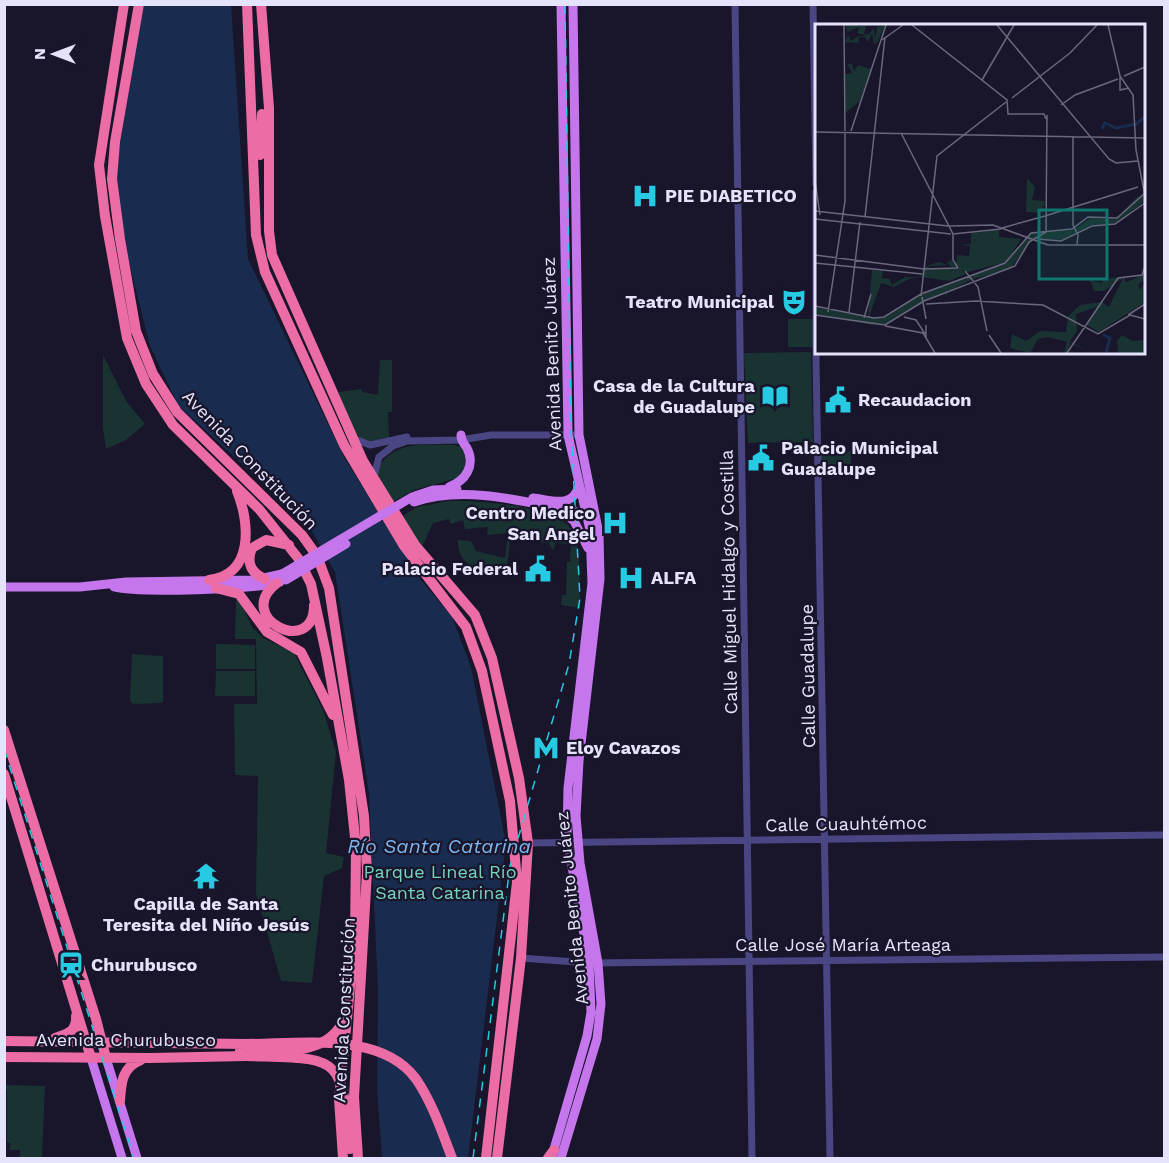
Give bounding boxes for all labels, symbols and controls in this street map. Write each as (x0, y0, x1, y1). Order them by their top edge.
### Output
north arrow (24, 24, 84, 84)
inset map (815, 24, 1145, 354)
text: N (30, 48, 49, 60)
hospital icon: PIE DIABETICO (630, 181, 660, 211)
place label: PIE DIABETICO (665, 185, 797, 206)
street label: Avenida Benito Juárez (538, 256, 565, 452)
theatre icon: Teatro Municipal (779, 287, 809, 317)
place label: Teatro Municipal (625, 291, 774, 312)
place label: Casa de la Cultura de Guadalupe (593, 375, 756, 417)
library icon: Casa de la Cultura de Guadalupe (760, 381, 790, 411)
public building icon: Recaudacion (823, 385, 853, 415)
street label: Avenida Constitución (178, 386, 322, 534)
place label: Recaudacion (858, 389, 972, 410)
place label: Palacio Municipal Guadalupe (781, 437, 938, 479)
public building icon: Palacio Municipal Guadalupe (746, 443, 776, 473)
street label: Calle Miguel Hidalgo y Costilla (716, 450, 741, 714)
place label: Centro Medico San Angel (466, 502, 595, 544)
hospital icon: Centro Medico San Angel (600, 508, 630, 538)
public building icon: Palacio Federal (523, 554, 553, 584)
place label: Palacio Federal (382, 558, 518, 579)
hospital icon: ALFA (616, 563, 646, 593)
place label: ALFA (651, 567, 697, 588)
street label: Calle Guadalupe (796, 604, 819, 748)
metro station icon: Eloy Cavazos (531, 733, 561, 763)
place label: Eloy Cavazos (566, 737, 681, 758)
street label: Avenida Benito Juárez (551, 810, 592, 1006)
street label: Calle Cuauhtémoc (765, 812, 927, 835)
water label: Río Santa Catarina (347, 834, 531, 858)
temple icon: Capilla de Santa Teresita del Niño Jesús (191, 861, 221, 891)
park label: Parque Lineal Río Santa Catarina (364, 861, 516, 903)
place label: Capilla de Santa Teresita del Niño Jesús (103, 893, 310, 935)
street label: Avenida Constitución (328, 917, 359, 1103)
street label: Calle José María Arteaga (735, 934, 951, 955)
station icon: Churubusco (56, 950, 86, 980)
place label: Churubusco (91, 954, 198, 975)
street label: Avenida Churubusco (36, 1029, 216, 1050)

